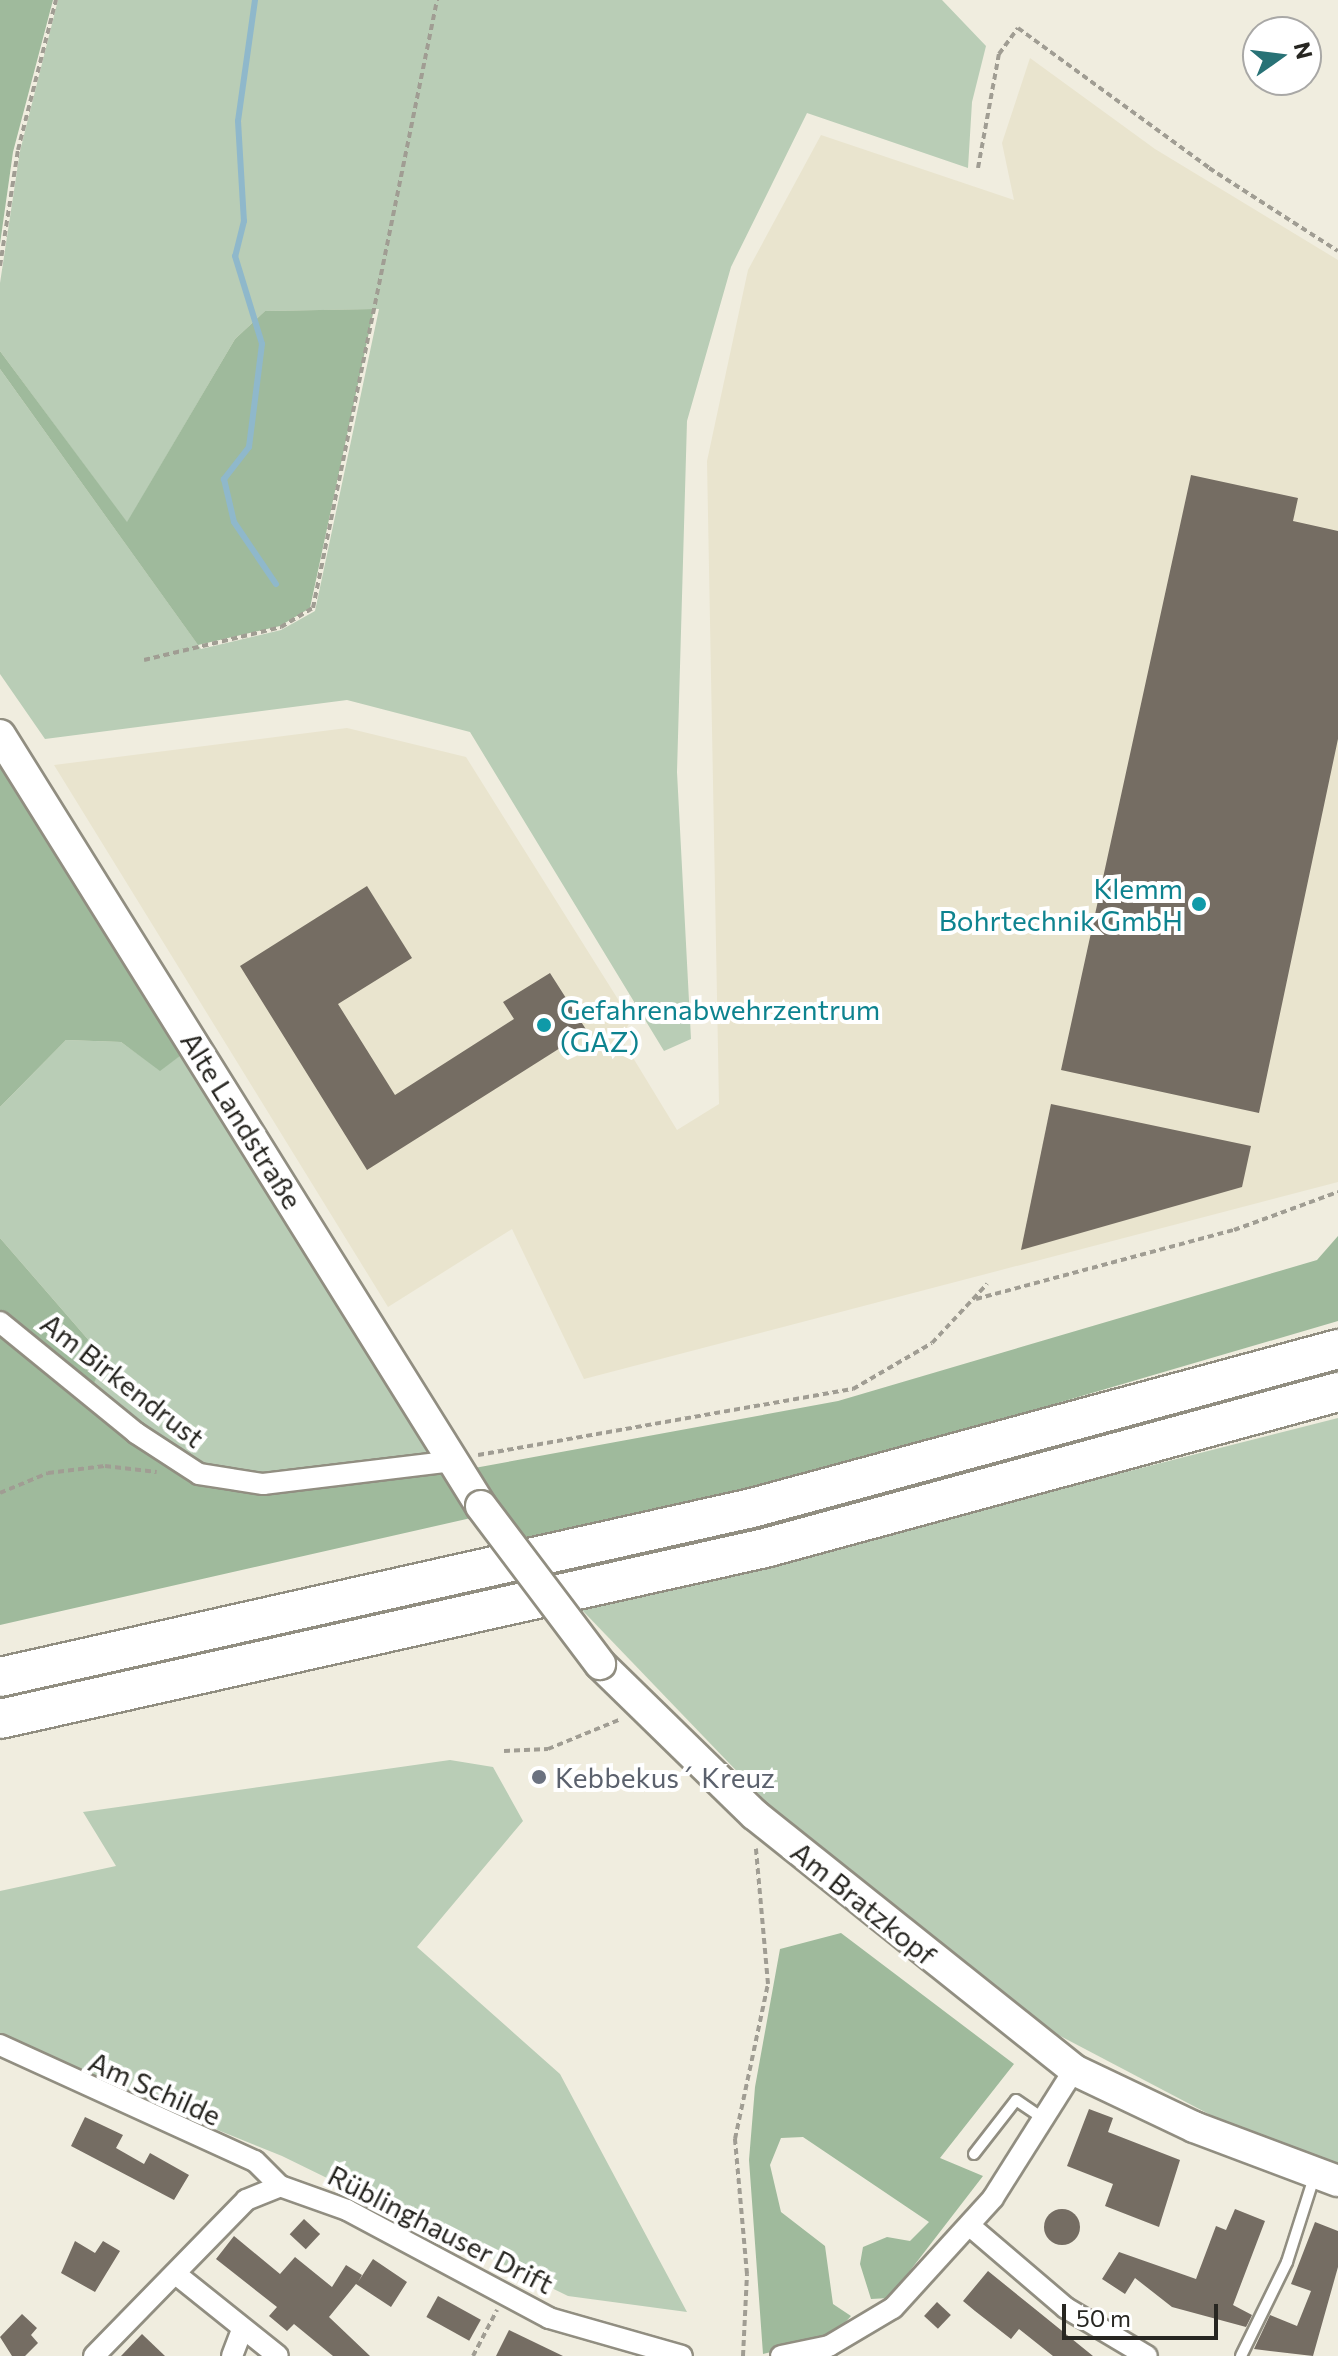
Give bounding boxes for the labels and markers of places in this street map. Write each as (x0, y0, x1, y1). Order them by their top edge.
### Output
place label: Klemm Bohrtechnik GmbH (939, 871, 1183, 937)
marker: Klemm Bohrtechnik GmbH (1190, 895, 1208, 913)
place label: Gefahrenabwehrzentrum (GAZ) (560, 992, 880, 1058)
marker: Gefahrenabwehrzentrum (GAZ) (535, 1016, 553, 1034)
place label: Kebbekus´ Kreuz (555, 1760, 775, 1794)
marker: Kebbekus´ Kreuz (530, 1768, 548, 1786)

